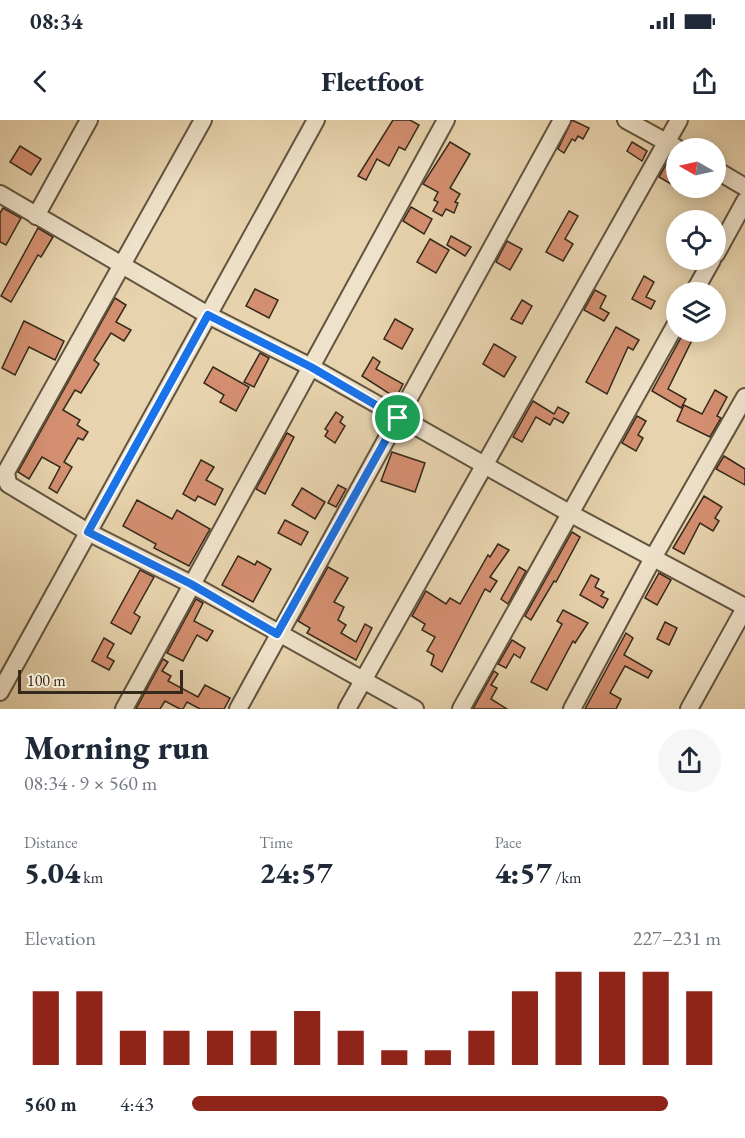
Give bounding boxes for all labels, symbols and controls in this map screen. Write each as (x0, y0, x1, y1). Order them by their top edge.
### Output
text: 08:34 (30, 7, 83, 36)
text: Fleetfoot (321, 64, 424, 99)
icon: back (24, 65, 57, 98)
icon: share (688, 65, 721, 98)
north arrow (666, 138, 726, 198)
map controls (666, 138, 726, 342)
button: locate (666, 210, 726, 270)
button: layers (666, 282, 726, 342)
pin (372, 392, 423, 443)
icon: arrive (381, 401, 414, 434)
scale bar (18, 667, 183, 694)
text: 100 m (27, 670, 66, 691)
text: Morning run (24, 726, 209, 769)
button: share (658, 729, 721, 792)
text: 08:34 · 9 × 560 m (24, 770, 157, 796)
text: Distance (24, 832, 77, 853)
text: Time (259, 832, 293, 853)
text: Pace (495, 832, 522, 853)
text: 5.04 (24, 853, 80, 892)
text: 24:57 (259, 853, 333, 892)
text: 4:57 (495, 853, 552, 892)
text: km (80, 867, 103, 888)
text: /km (552, 867, 581, 888)
text: Elevation (24, 925, 96, 951)
text: 227–231 m (633, 925, 721, 951)
text: 560 m (24, 1091, 77, 1117)
text: 4:43 (120, 1091, 154, 1117)

